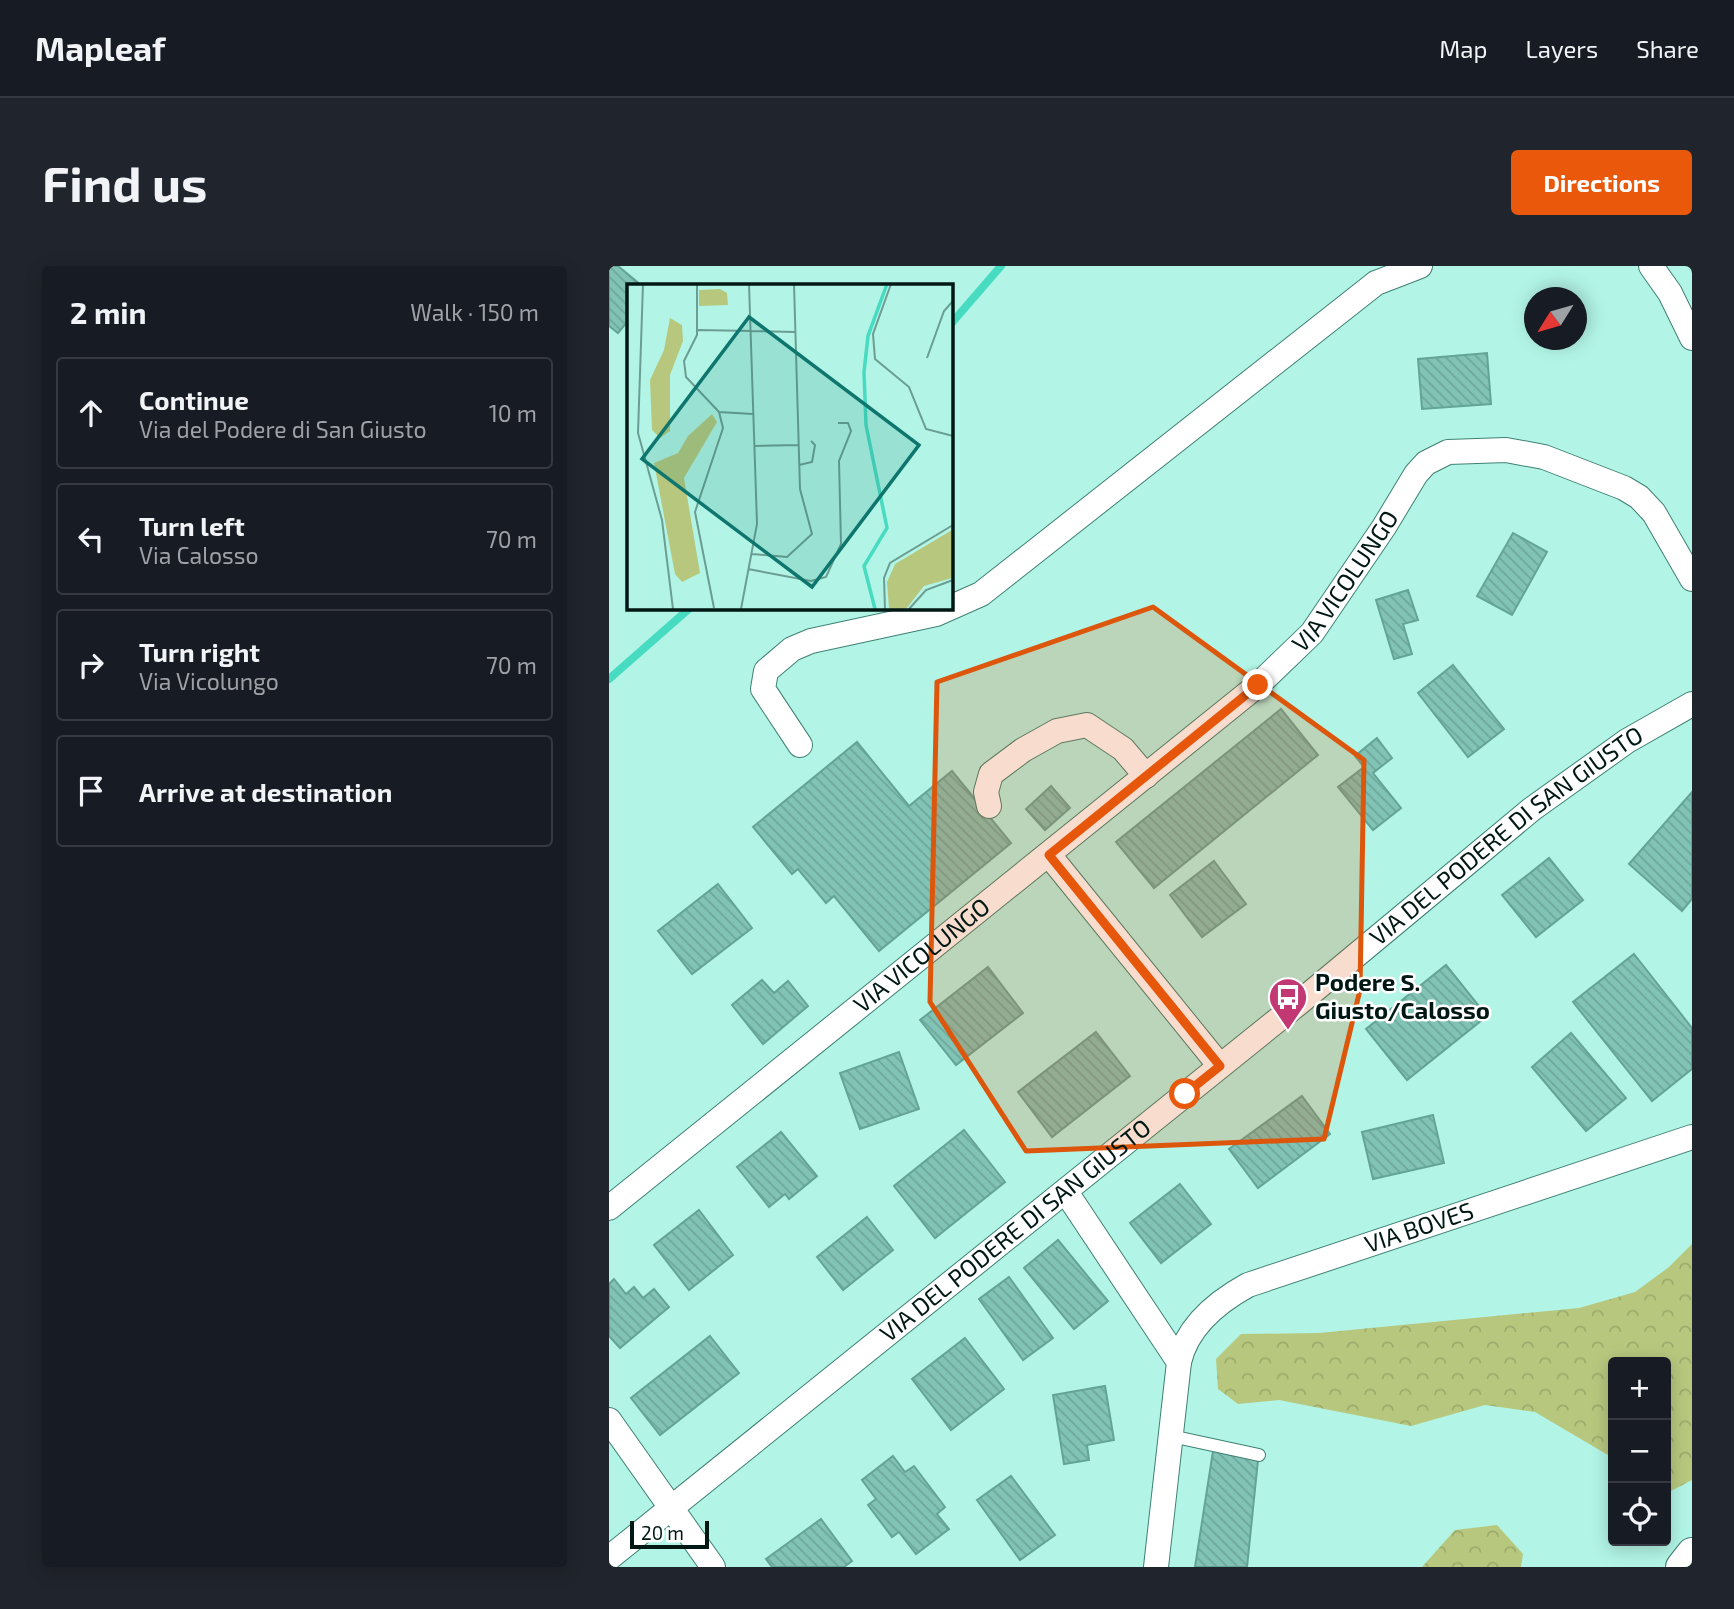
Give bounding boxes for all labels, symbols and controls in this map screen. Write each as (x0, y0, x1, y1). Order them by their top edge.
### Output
text: Mapleaf (35, 28, 165, 68)
text: Map (1439, 34, 1487, 63)
text: Layers (1525, 34, 1598, 63)
text: Share (1636, 34, 1699, 63)
button: Directions (1511, 150, 1692, 215)
text: Find us (42, 153, 207, 212)
inset map (627, 284, 952, 609)
north arrow (1524, 287, 1587, 350)
text: 2 min (70, 294, 147, 330)
text: Walk · 150 m (410, 298, 539, 326)
text: Continue (139, 384, 249, 415)
icon: ahead (72, 394, 110, 432)
text: 10 m (489, 399, 537, 427)
text: Via del Podere di San Giusto (139, 415, 427, 443)
street label: VIA VICOLUNGO (1285, 505, 1404, 657)
text: Turn left (139, 510, 245, 541)
icon: left (72, 520, 110, 558)
text: 70 m (486, 525, 537, 553)
text: Via Calosso (139, 541, 259, 569)
text: Turn right (139, 636, 260, 667)
icon: right (72, 646, 110, 684)
text: 70 m (486, 651, 537, 679)
text: Via Vicolungo (139, 667, 279, 695)
route end (1242, 669, 1273, 700)
street label: VIA DEL PODERE DI SAN GIUSTO (1363, 719, 1647, 951)
icon: arrive (72, 772, 110, 810)
text: Arrive at destination (139, 776, 392, 807)
street label: VIA VICOLUNGO (847, 891, 995, 1018)
place label: Podere S. Giusto/Calosso (1315, 967, 1490, 1024)
bus stop icon: Podere S. Giusto/Calosso (1267, 976, 1309, 1031)
route start (1169, 1078, 1200, 1109)
street label: VIA DEL PODERE DI SAN GIUSTO (874, 1112, 1156, 1347)
street label: VIA BOVES (1361, 1195, 1477, 1258)
map controls (1608, 1357, 1671, 1546)
button: + (1608, 1357, 1671, 1420)
button: − (1608, 1420, 1671, 1483)
button: locate (1608, 1483, 1671, 1546)
scale bar (630, 1518, 709, 1550)
text: 20 m (641, 1521, 684, 1544)

